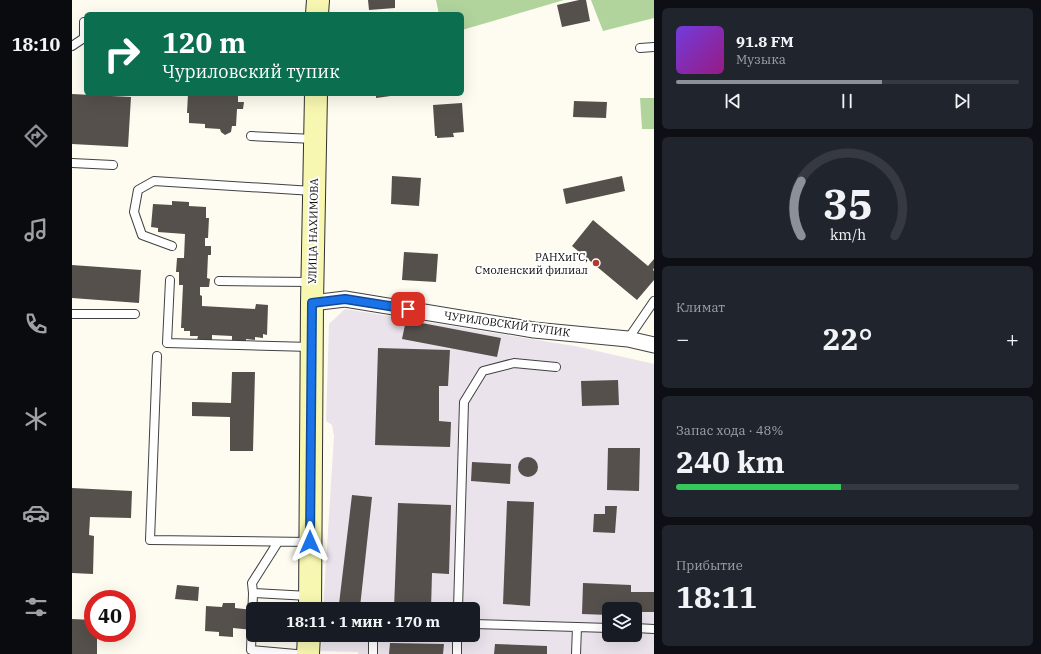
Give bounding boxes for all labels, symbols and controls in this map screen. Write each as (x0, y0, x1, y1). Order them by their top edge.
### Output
text: 120 m (162, 24, 246, 61)
icon: right (96, 28, 148, 80)
text: 91.8 FM (736, 32, 794, 51)
text: 18:10 (12, 33, 60, 56)
text: Музыка (736, 51, 786, 68)
text: Чуриловский тупик (162, 60, 340, 83)
icon: previous (722, 90, 744, 112)
icon: pause (836, 90, 858, 112)
icon: next (951, 90, 973, 112)
icon: directions (22, 122, 50, 150)
text: 35 (823, 176, 872, 230)
street label: УЛИЦА НАХИМОВА (305, 178, 321, 284)
icon: music (22, 216, 50, 244)
text: km/h (829, 224, 866, 243)
place label: РАНХиГС, Смоленский филиал (475, 250, 588, 277)
marker: РАНХиГС, Смоленский филиал (591, 258, 601, 268)
pin (391, 292, 425, 326)
icon: arrive (397, 298, 419, 320)
text: Климат (676, 299, 725, 316)
street label: ЧУРИЛОВСКИЙ ТУПИК (443, 308, 571, 340)
icon: phone (22, 310, 50, 338)
text: 22° (822, 319, 873, 358)
text: − (676, 324, 689, 353)
text: + (1006, 324, 1019, 353)
icon: climate (22, 405, 50, 433)
text: Запас хода · 48% (676, 422, 783, 439)
text: 240 km (676, 442, 785, 481)
icon: car (22, 499, 50, 527)
position arrow (289, 521, 331, 563)
text: Прибытие (676, 557, 743, 574)
text: 18:11 (676, 577, 757, 616)
speed limit sign: 40 (84, 590, 136, 642)
icon: filters (22, 593, 50, 621)
map controls (602, 602, 642, 642)
button: layers (602, 602, 642, 642)
text: 18:11 · 1 мин · 170 m (286, 612, 440, 631)

